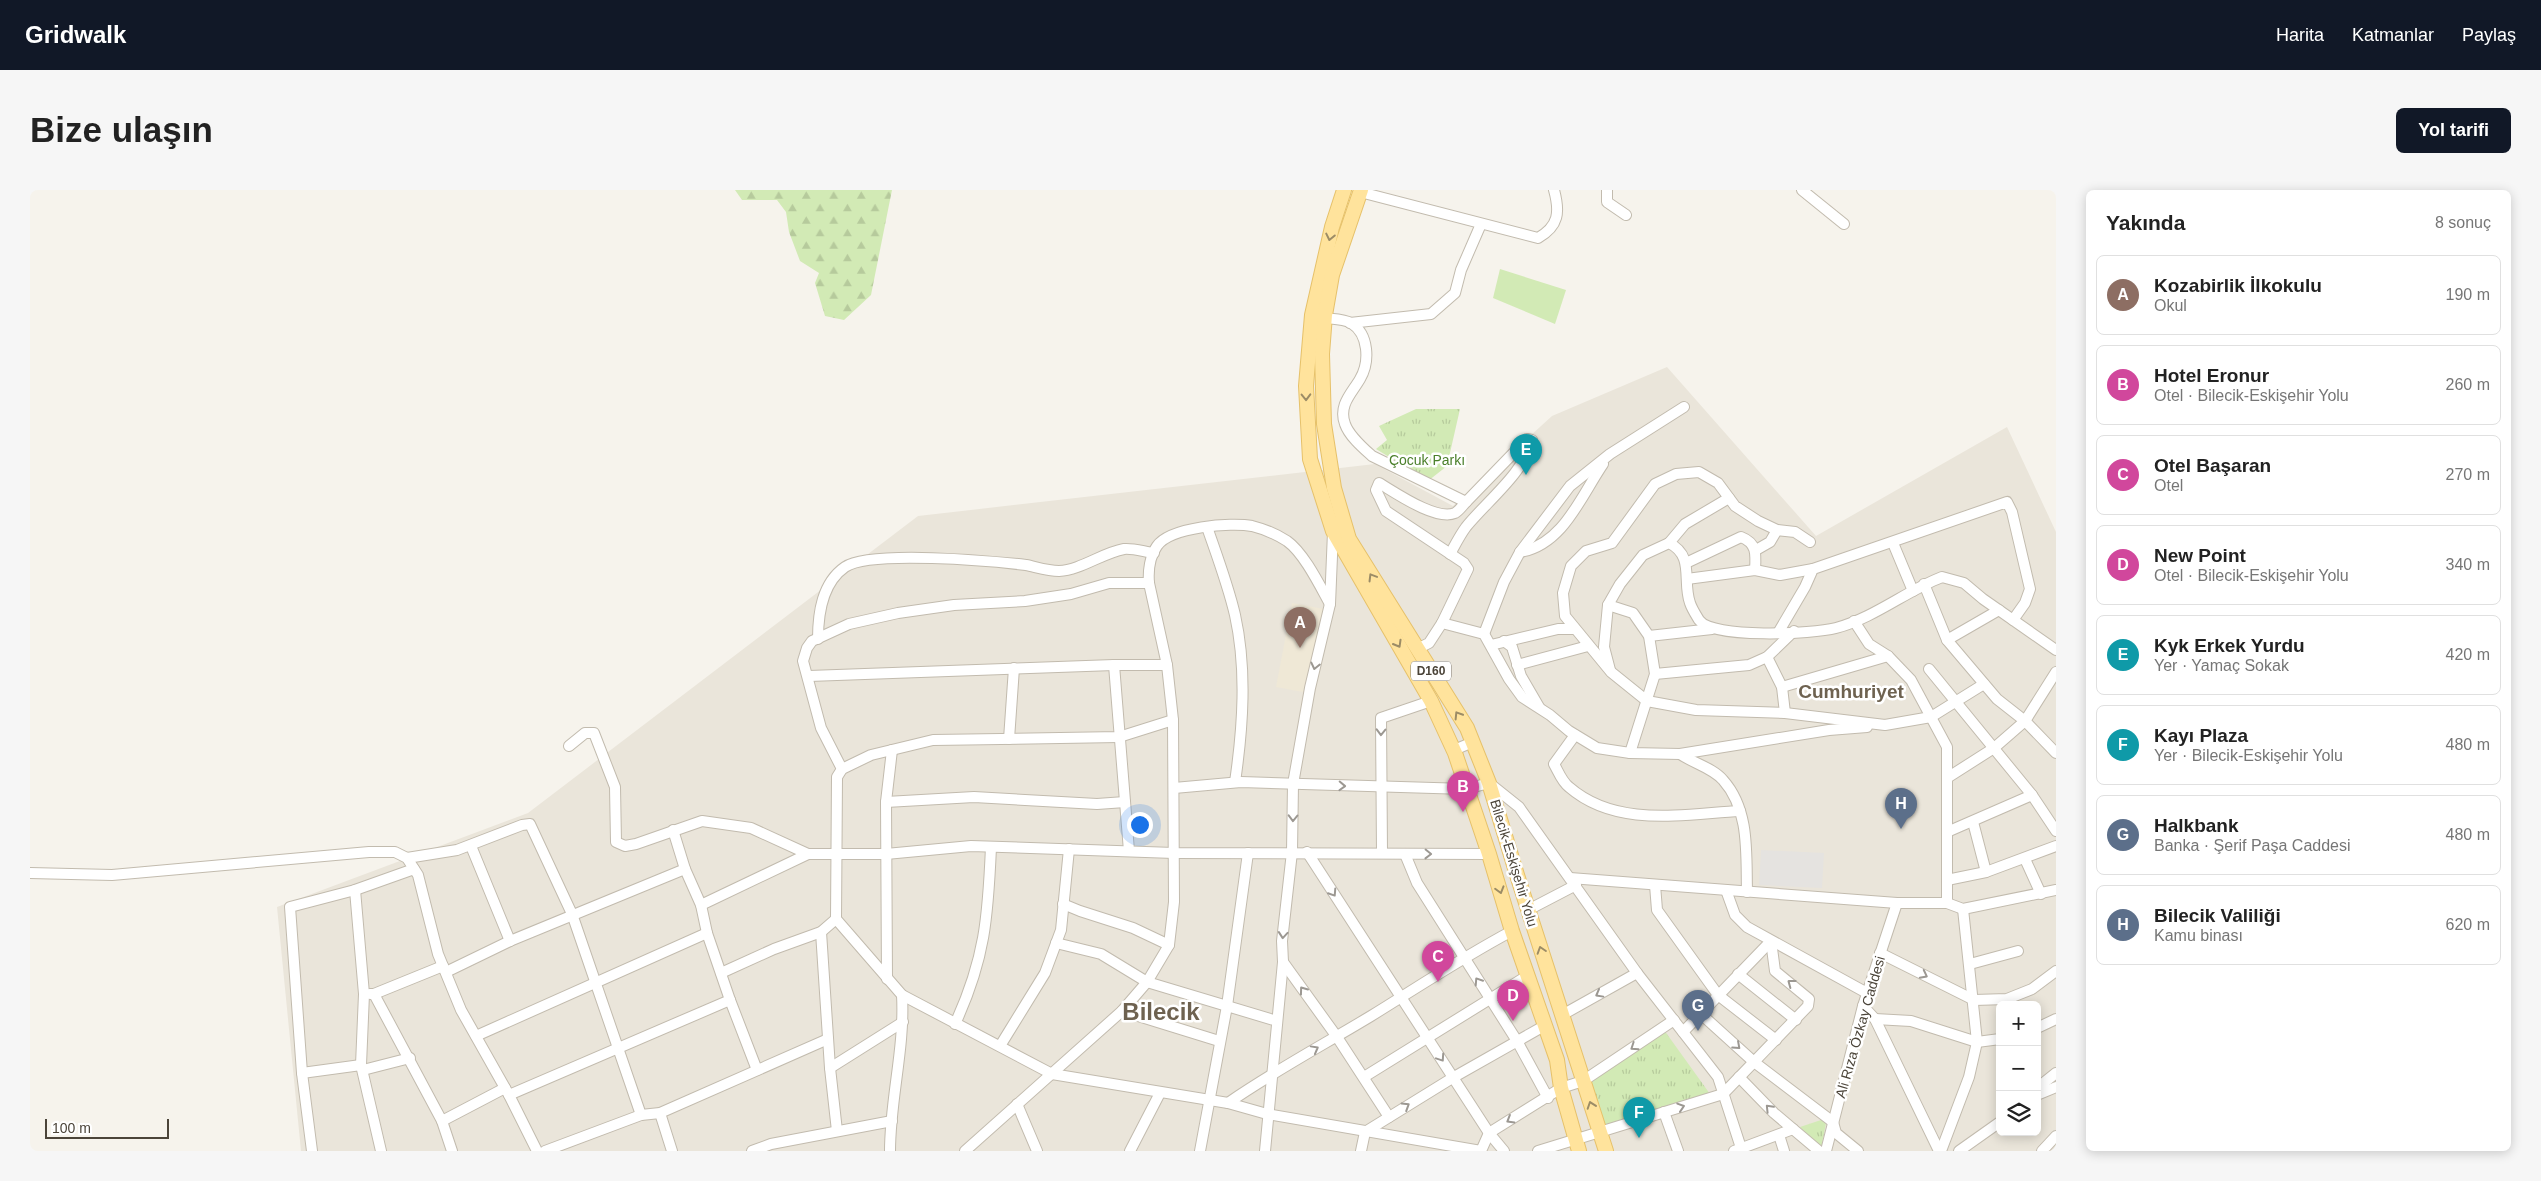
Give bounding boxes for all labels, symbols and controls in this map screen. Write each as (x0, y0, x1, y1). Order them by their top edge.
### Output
text: Gridwalk (25, 21, 126, 48)
text: Harita (2276, 25, 2324, 45)
text: Katmanlar (2352, 25, 2434, 45)
text: Paylaş (2462, 25, 2516, 45)
button: Yol tarifi (2396, 108, 2511, 153)
text: Bize ulaşın (30, 110, 213, 149)
text: Yakında (2106, 211, 2185, 234)
text: 8 sonuç (2435, 214, 2491, 231)
one-way arrow (1325, 232, 1335, 241)
text: Kozabirlik İlkokulu (2154, 275, 2322, 296)
text: A (2117, 286, 2129, 303)
text: 190 m (2446, 286, 2490, 303)
text: Okul (2154, 297, 2187, 314)
text: Hotel Eronur (2154, 365, 2269, 386)
text: B (2117, 376, 2129, 393)
text: 260 m (2446, 376, 2490, 393)
text: Otel · Bilecik-Eskişehir Yolu (2154, 387, 2349, 404)
one-way arrow (1301, 394, 1311, 401)
pin: E (1510, 434, 1542, 475)
park label: Çocuk Parkı (1389, 452, 1465, 468)
text: Otel Başaran (2154, 455, 2271, 476)
text: C (2117, 466, 2129, 483)
text: 270 m (2446, 466, 2490, 483)
text: Otel (2154, 477, 2183, 494)
text: New Point (2154, 545, 2246, 566)
text: D (2117, 556, 2129, 573)
text: 340 m (2446, 556, 2490, 573)
text: Otel · Bilecik-Eskişehir Yolu (2154, 567, 2349, 584)
one-way arrow (1369, 574, 1379, 583)
pin: A (1284, 607, 1316, 648)
text: Kyk Erkek Yurdu (2154, 635, 2305, 656)
one-way arrow (1391, 638, 1401, 647)
text: E (2118, 646, 2128, 663)
text: 420 m (2446, 646, 2490, 663)
text: Yer · Yamaç Sokak (2154, 657, 2289, 674)
one-way arrow (1310, 661, 1321, 670)
road number: D160 (1411, 662, 1451, 681)
district label: Cumhuriyet (1798, 681, 1904, 702)
one-way arrow (1455, 711, 1465, 720)
text: Kayı Plaza (2154, 725, 2248, 746)
one-way arrow (1376, 728, 1386, 736)
text: F (2118, 736, 2128, 753)
text: 480 m (2446, 736, 2490, 753)
text: Yer · Bilecik-Eskişehir Yolu (2154, 747, 2343, 764)
pin: B (1447, 771, 1479, 812)
one-way arrow (1338, 781, 1346, 792)
pin: H (1885, 788, 1917, 829)
street label: Bilecik-Eskişehir Yolu (1487, 797, 1541, 929)
your location (1127, 812, 1153, 838)
one-way arrow (1287, 815, 1298, 823)
text: Halkbank (2154, 815, 2238, 836)
text: G (2117, 826, 2129, 843)
text: 480 m (2446, 826, 2490, 843)
text: Banka · Şerif Paşa Caddesi (2154, 837, 2351, 854)
one-way arrow (1424, 849, 1432, 859)
one-way arrow (1494, 885, 1504, 893)
one-way arrow (1327, 888, 1336, 897)
text: Bilecik Valiliği (2154, 905, 2281, 926)
text: H (2117, 916, 2129, 933)
text: 620 m (2446, 916, 2490, 933)
text: Kamu binası (2154, 927, 2243, 944)
one-way arrow (1278, 932, 1289, 940)
pin: C (1422, 941, 1454, 982)
one-way arrow (1537, 946, 1547, 955)
street label: Ali Rıza Özkay Caddesi (1831, 954, 1888, 1100)
one-way arrow (1919, 969, 1928, 979)
one-way arrow (1475, 978, 1484, 987)
pin: D (1497, 980, 1529, 1021)
one-way arrow (1787, 980, 1797, 989)
one-way arrow (1300, 986, 1309, 996)
one-way arrow (1596, 988, 1605, 998)
pin: G (1682, 990, 1714, 1031)
district label: Bilecik (1122, 998, 1200, 1025)
map controls (1996, 1001, 2041, 1136)
button: + (1996, 1001, 2041, 1046)
one-way arrow (1731, 1040, 1740, 1049)
one-way arrow (1630, 1041, 1639, 1050)
one-way arrow (1310, 1045, 1319, 1055)
button: − (1996, 1046, 2041, 1091)
one-way arrow (1435, 1053, 1445, 1062)
button: layers (1996, 1091, 2041, 1136)
pin: F (1623, 1097, 1655, 1138)
one-way arrow (1587, 1101, 1597, 1109)
one-way arrow (1401, 1103, 1410, 1113)
one-way arrow (1676, 1103, 1685, 1113)
one-way arrow (1766, 1104, 1775, 1113)
one-way arrow (1507, 1114, 1516, 1124)
scale bar (45, 1116, 169, 1139)
text: 100 m (52, 1120, 91, 1136)

